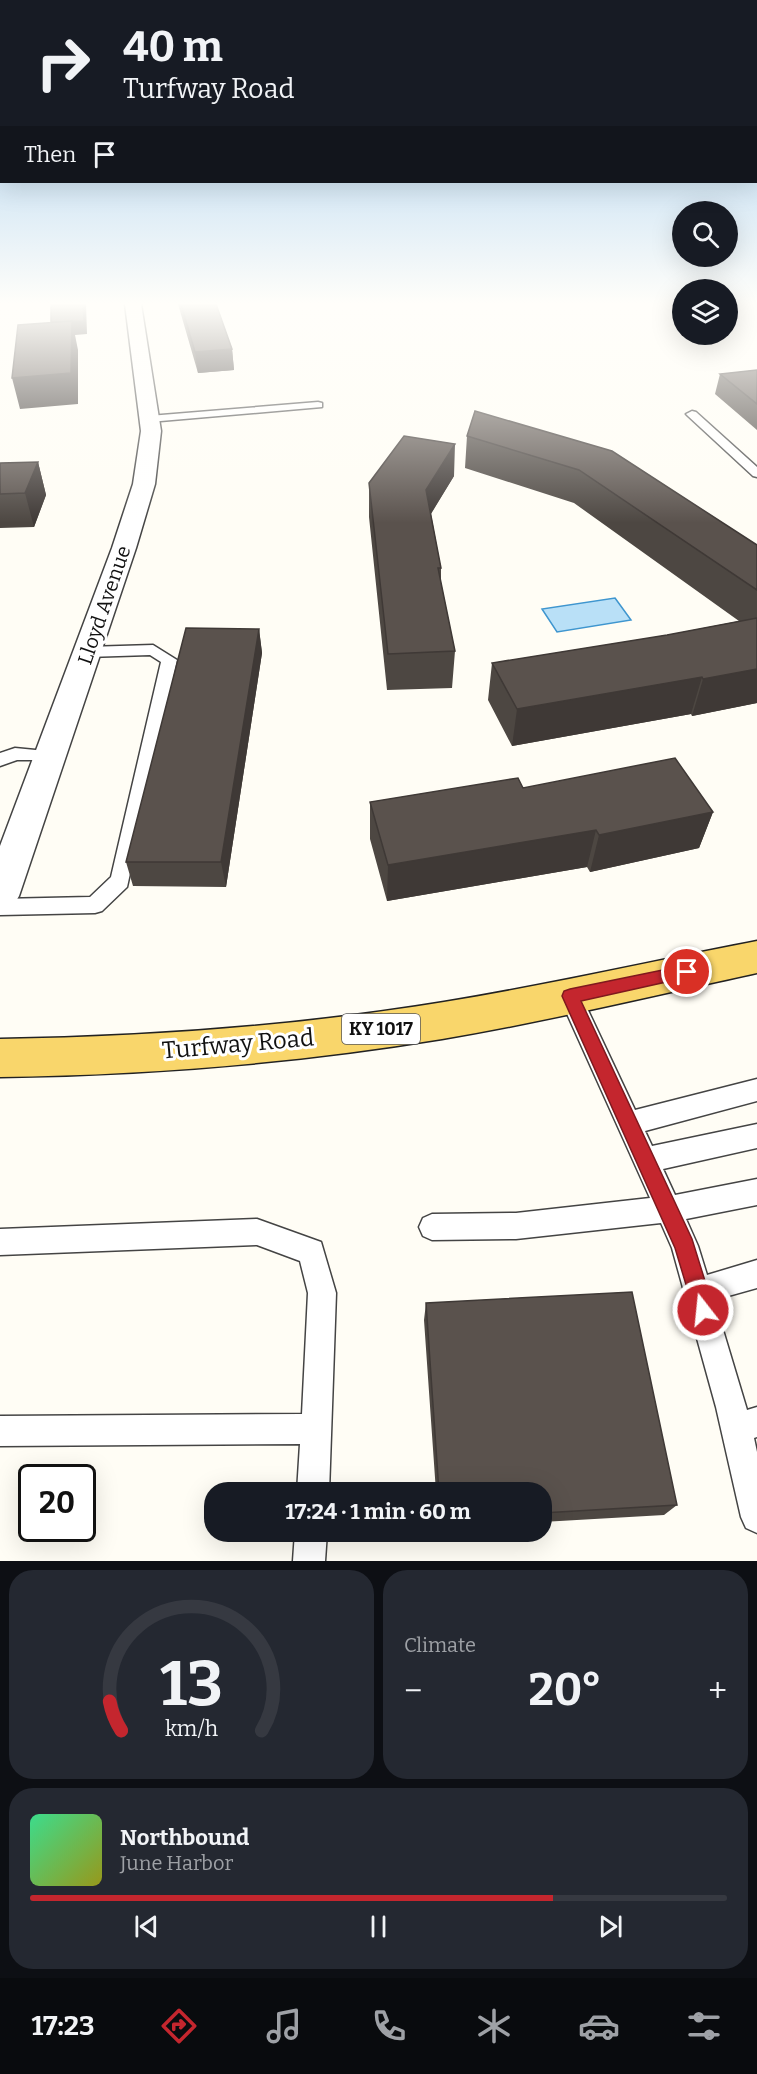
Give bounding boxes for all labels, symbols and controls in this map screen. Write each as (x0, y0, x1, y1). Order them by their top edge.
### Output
text: 40 m (123, 22, 223, 72)
icon: right (24, 24, 102, 102)
text: Turfway Road (123, 73, 294, 105)
icon: arrive (88, 138, 121, 171)
text: Then (24, 141, 76, 168)
map controls (672, 201, 738, 345)
button: search (672, 201, 738, 267)
button: layers (672, 279, 738, 345)
street label: Lloyd Avenue (72, 542, 136, 668)
pin (661, 946, 712, 997)
icon: arrive (670, 955, 703, 988)
road number: KY 1017 (342, 1014, 420, 1044)
street label: Turfway Road (161, 1023, 315, 1065)
position arrow (671, 1278, 735, 1342)
speed limit sign: 20 (18, 1464, 96, 1542)
text: 17:24 · 1 min · 60 m (285, 1498, 471, 1525)
text: Climate (404, 1633, 476, 1657)
text: 13 (160, 1647, 223, 1722)
text: 20° (529, 1663, 602, 1717)
text: − (404, 1671, 422, 1711)
text: + (708, 1671, 727, 1711)
text: km/h (165, 1717, 218, 1743)
text: Northbound (120, 1824, 249, 1851)
text: June Harbor (120, 1851, 233, 1875)
icon: previous (130, 1910, 163, 1943)
icon: pause (362, 1910, 395, 1943)
icon: next (594, 1910, 627, 1943)
icon: directions (158, 2005, 200, 2047)
icon: music (263, 2005, 305, 2047)
icon: phone (368, 2005, 410, 2047)
icon: climate (473, 2005, 515, 2047)
icon: car (578, 2005, 620, 2047)
icon: filters (683, 2005, 725, 2047)
text: 17:23 (32, 2010, 95, 2042)

